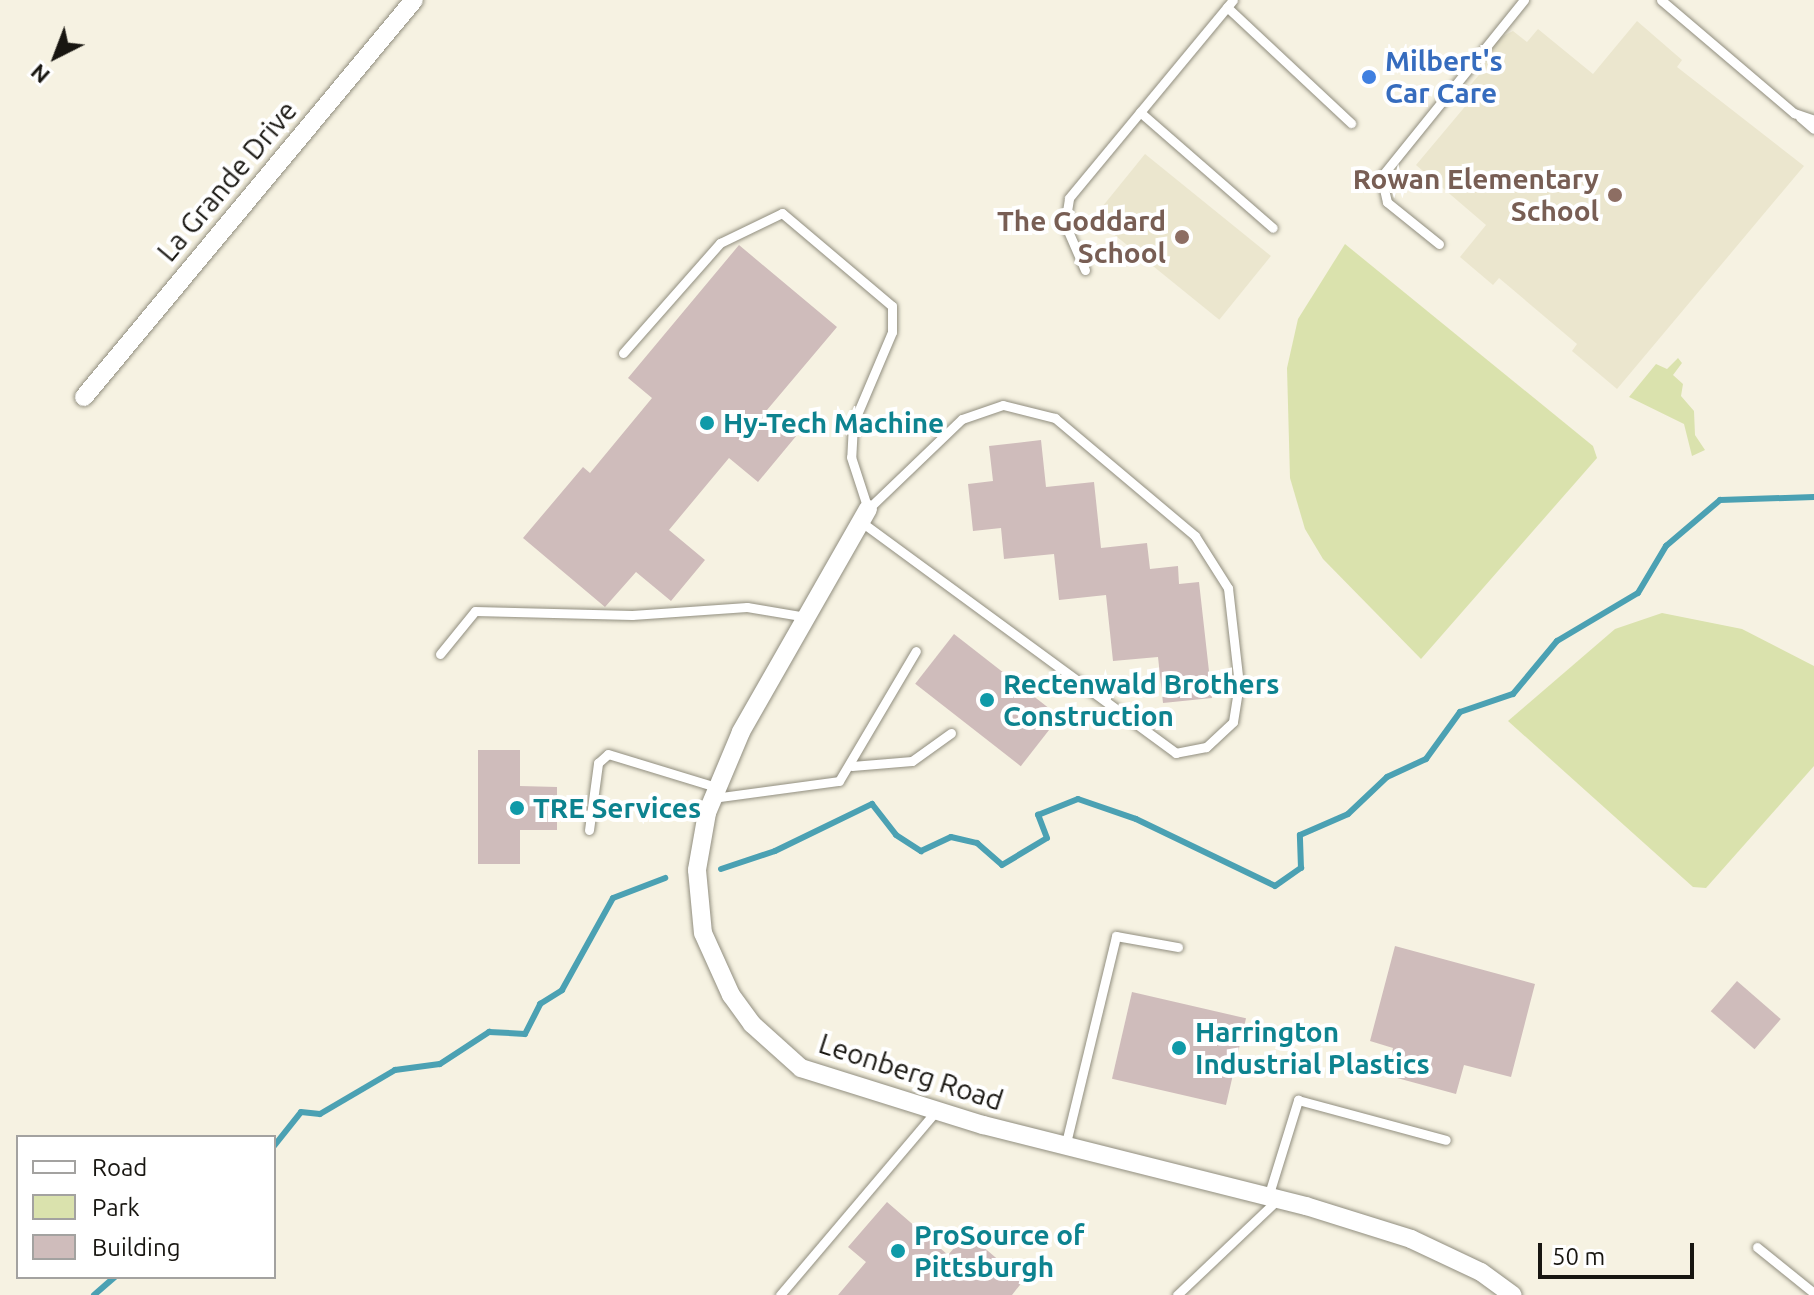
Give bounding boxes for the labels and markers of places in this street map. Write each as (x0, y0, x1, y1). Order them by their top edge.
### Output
place label: Milbert's Car Care (1385, 44, 1503, 110)
marker: Milbert's Car Care (1360, 68, 1378, 86)
place label: Rowan Elementary School (1353, 162, 1599, 228)
marker: Rowan Elementary School (1606, 186, 1624, 204)
place label: The Goddard School (997, 204, 1166, 270)
marker: The Goddard School (1173, 228, 1191, 246)
place label: Hy-Tech Machine (723, 406, 944, 440)
marker: Hy-Tech Machine (698, 414, 716, 432)
place label: Rectenwald Brothers Construction (1003, 667, 1279, 733)
marker: Rectenwald Brothers Construction (978, 691, 996, 709)
place label: TRE Services (533, 791, 701, 825)
marker: TRE Services (508, 799, 526, 817)
place label: Harrington Industrial Plastics (1195, 1015, 1430, 1081)
marker: Harrington Industrial Plastics (1170, 1039, 1188, 1057)
place label: ProSource of Pittsburgh (914, 1218, 1085, 1284)
marker: ProSource of Pittsburgh (889, 1242, 907, 1260)

